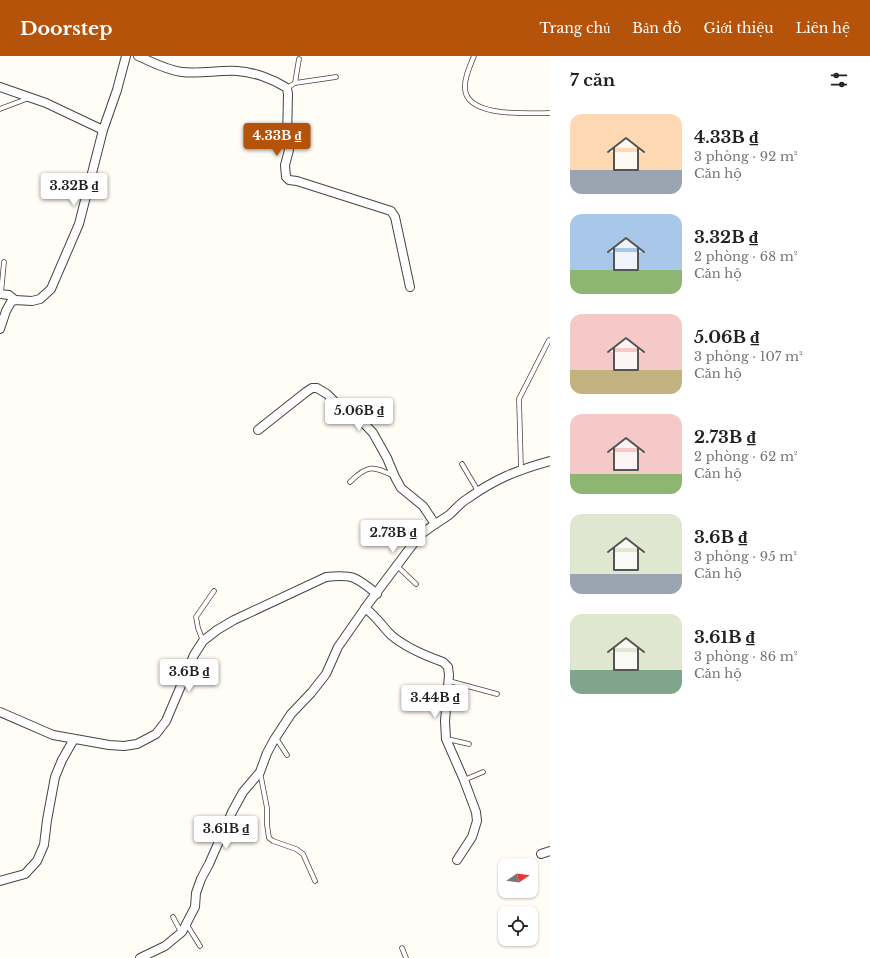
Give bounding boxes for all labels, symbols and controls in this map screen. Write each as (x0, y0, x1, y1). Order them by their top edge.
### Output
text: Doorstep (20, 17, 112, 40)
text: Trang chủ (540, 19, 610, 37)
text: Bản đồ (632, 19, 681, 37)
text: Giới thiệu (703, 19, 774, 37)
text: Liên hệ (796, 19, 850, 37)
icon: filters (828, 69, 850, 91)
text: 7 căn (570, 70, 615, 91)
pin: 4.33B ₫ (240, 123, 314, 157)
text: 4.33B ₫ (252, 127, 302, 144)
text: 4.33B ₫ (694, 127, 758, 148)
icon: home (602, 130, 650, 178)
text: 3 phòng · 92 m² (694, 148, 798, 165)
text: Căn hộ (694, 165, 742, 182)
pin: 3.32B ₫ (37, 173, 111, 207)
text: 3.32B ₫ (50, 177, 98, 194)
text: 3.32B ₫ (694, 227, 758, 248)
icon: home (602, 230, 650, 278)
text: 2 phòng · 68 m² (694, 248, 797, 265)
text: Căn hộ (694, 265, 742, 282)
text: 5.06B ₫ (694, 327, 759, 348)
icon: home (602, 330, 650, 378)
text: 3 phòng · 107 m² (694, 348, 803, 365)
text: Căn hộ (694, 365, 742, 382)
pin: 5.06B ₫ (322, 398, 396, 432)
text: 5.06B ₫ (334, 402, 384, 419)
text: 2.73B ₫ (694, 427, 756, 448)
icon: home (602, 430, 650, 478)
text: 2 phòng · 62 m² (694, 448, 798, 465)
text: Căn hộ (694, 465, 742, 482)
pin: 2.73B ₫ (356, 520, 430, 554)
text: 2.73B ₫ (369, 524, 417, 541)
text: 3.6B ₫ (694, 527, 747, 548)
icon: home (602, 530, 650, 578)
text: 3 phòng · 95 m² (694, 548, 797, 565)
text: Căn hộ (694, 565, 742, 582)
text: 3.61B ₫ (694, 627, 755, 648)
icon: home (602, 630, 650, 678)
text: 3 phòng · 86 m² (694, 648, 797, 665)
pin: 3.6B ₫ (156, 659, 222, 693)
text: 3.6B ₫ (169, 663, 209, 680)
text: Căn hộ (694, 665, 742, 682)
pin: 3.44B ₫ (398, 685, 472, 719)
text: 3.44B ₫ (410, 689, 460, 706)
pin: 3.61B ₫ (189, 816, 263, 850)
text: 3.61B ₫ (203, 820, 249, 837)
north arrow (498, 858, 538, 898)
map controls (498, 858, 538, 946)
button: locate (498, 906, 538, 946)

